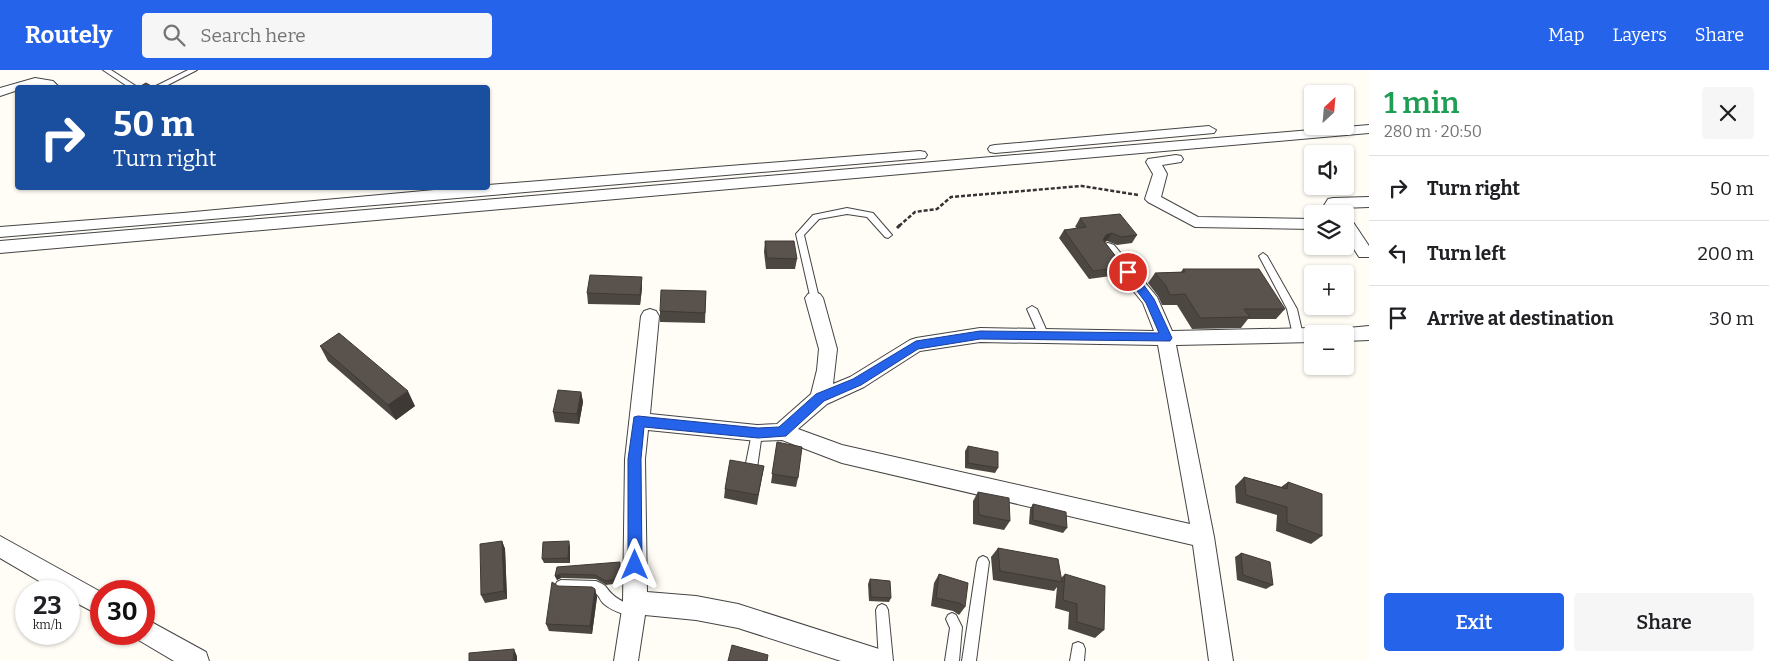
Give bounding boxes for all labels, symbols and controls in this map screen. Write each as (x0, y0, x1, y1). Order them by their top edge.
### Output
search box (142, 13, 492, 58)
text: Routely (25, 21, 112, 49)
icon: search (160, 21, 188, 49)
text: Search here (200, 24, 306, 47)
text: Map (1548, 24, 1584, 46)
text: Layers (1612, 24, 1667, 46)
text: Share (1695, 24, 1744, 46)
north arrow (1304, 85, 1354, 135)
map controls (1304, 85, 1354, 375)
text: 1 min (1384, 85, 1459, 121)
button: close (1702, 87, 1754, 139)
text: 50 m (113, 103, 194, 145)
icon: right (30, 105, 95, 170)
text: 280 m · 20:50 (1384, 122, 1482, 141)
text: Turn right (113, 145, 216, 172)
button: sound (1304, 145, 1354, 195)
icon: right (1384, 174, 1412, 202)
text: Turn right (1427, 177, 1520, 200)
text: 50 m (1710, 177, 1754, 200)
button: layers (1304, 205, 1354, 255)
icon: left (1384, 239, 1412, 267)
text: Turn left (1427, 242, 1506, 265)
text: 200 m (1697, 242, 1754, 265)
pin (1107, 251, 1149, 293)
icon: arrive (1114, 258, 1142, 286)
button: + (1304, 265, 1354, 315)
icon: arrive (1384, 304, 1412, 332)
text: Arrive at destination (1427, 307, 1614, 330)
text: 30 m (1709, 307, 1754, 330)
button: − (1304, 325, 1354, 375)
position arrow (608, 538, 660, 590)
speed limit sign: 30 (90, 580, 155, 645)
text: 23 (33, 591, 62, 621)
button: Exit (1384, 593, 1564, 651)
button: Share (1574, 593, 1754, 651)
text: km/h (33, 618, 62, 632)

